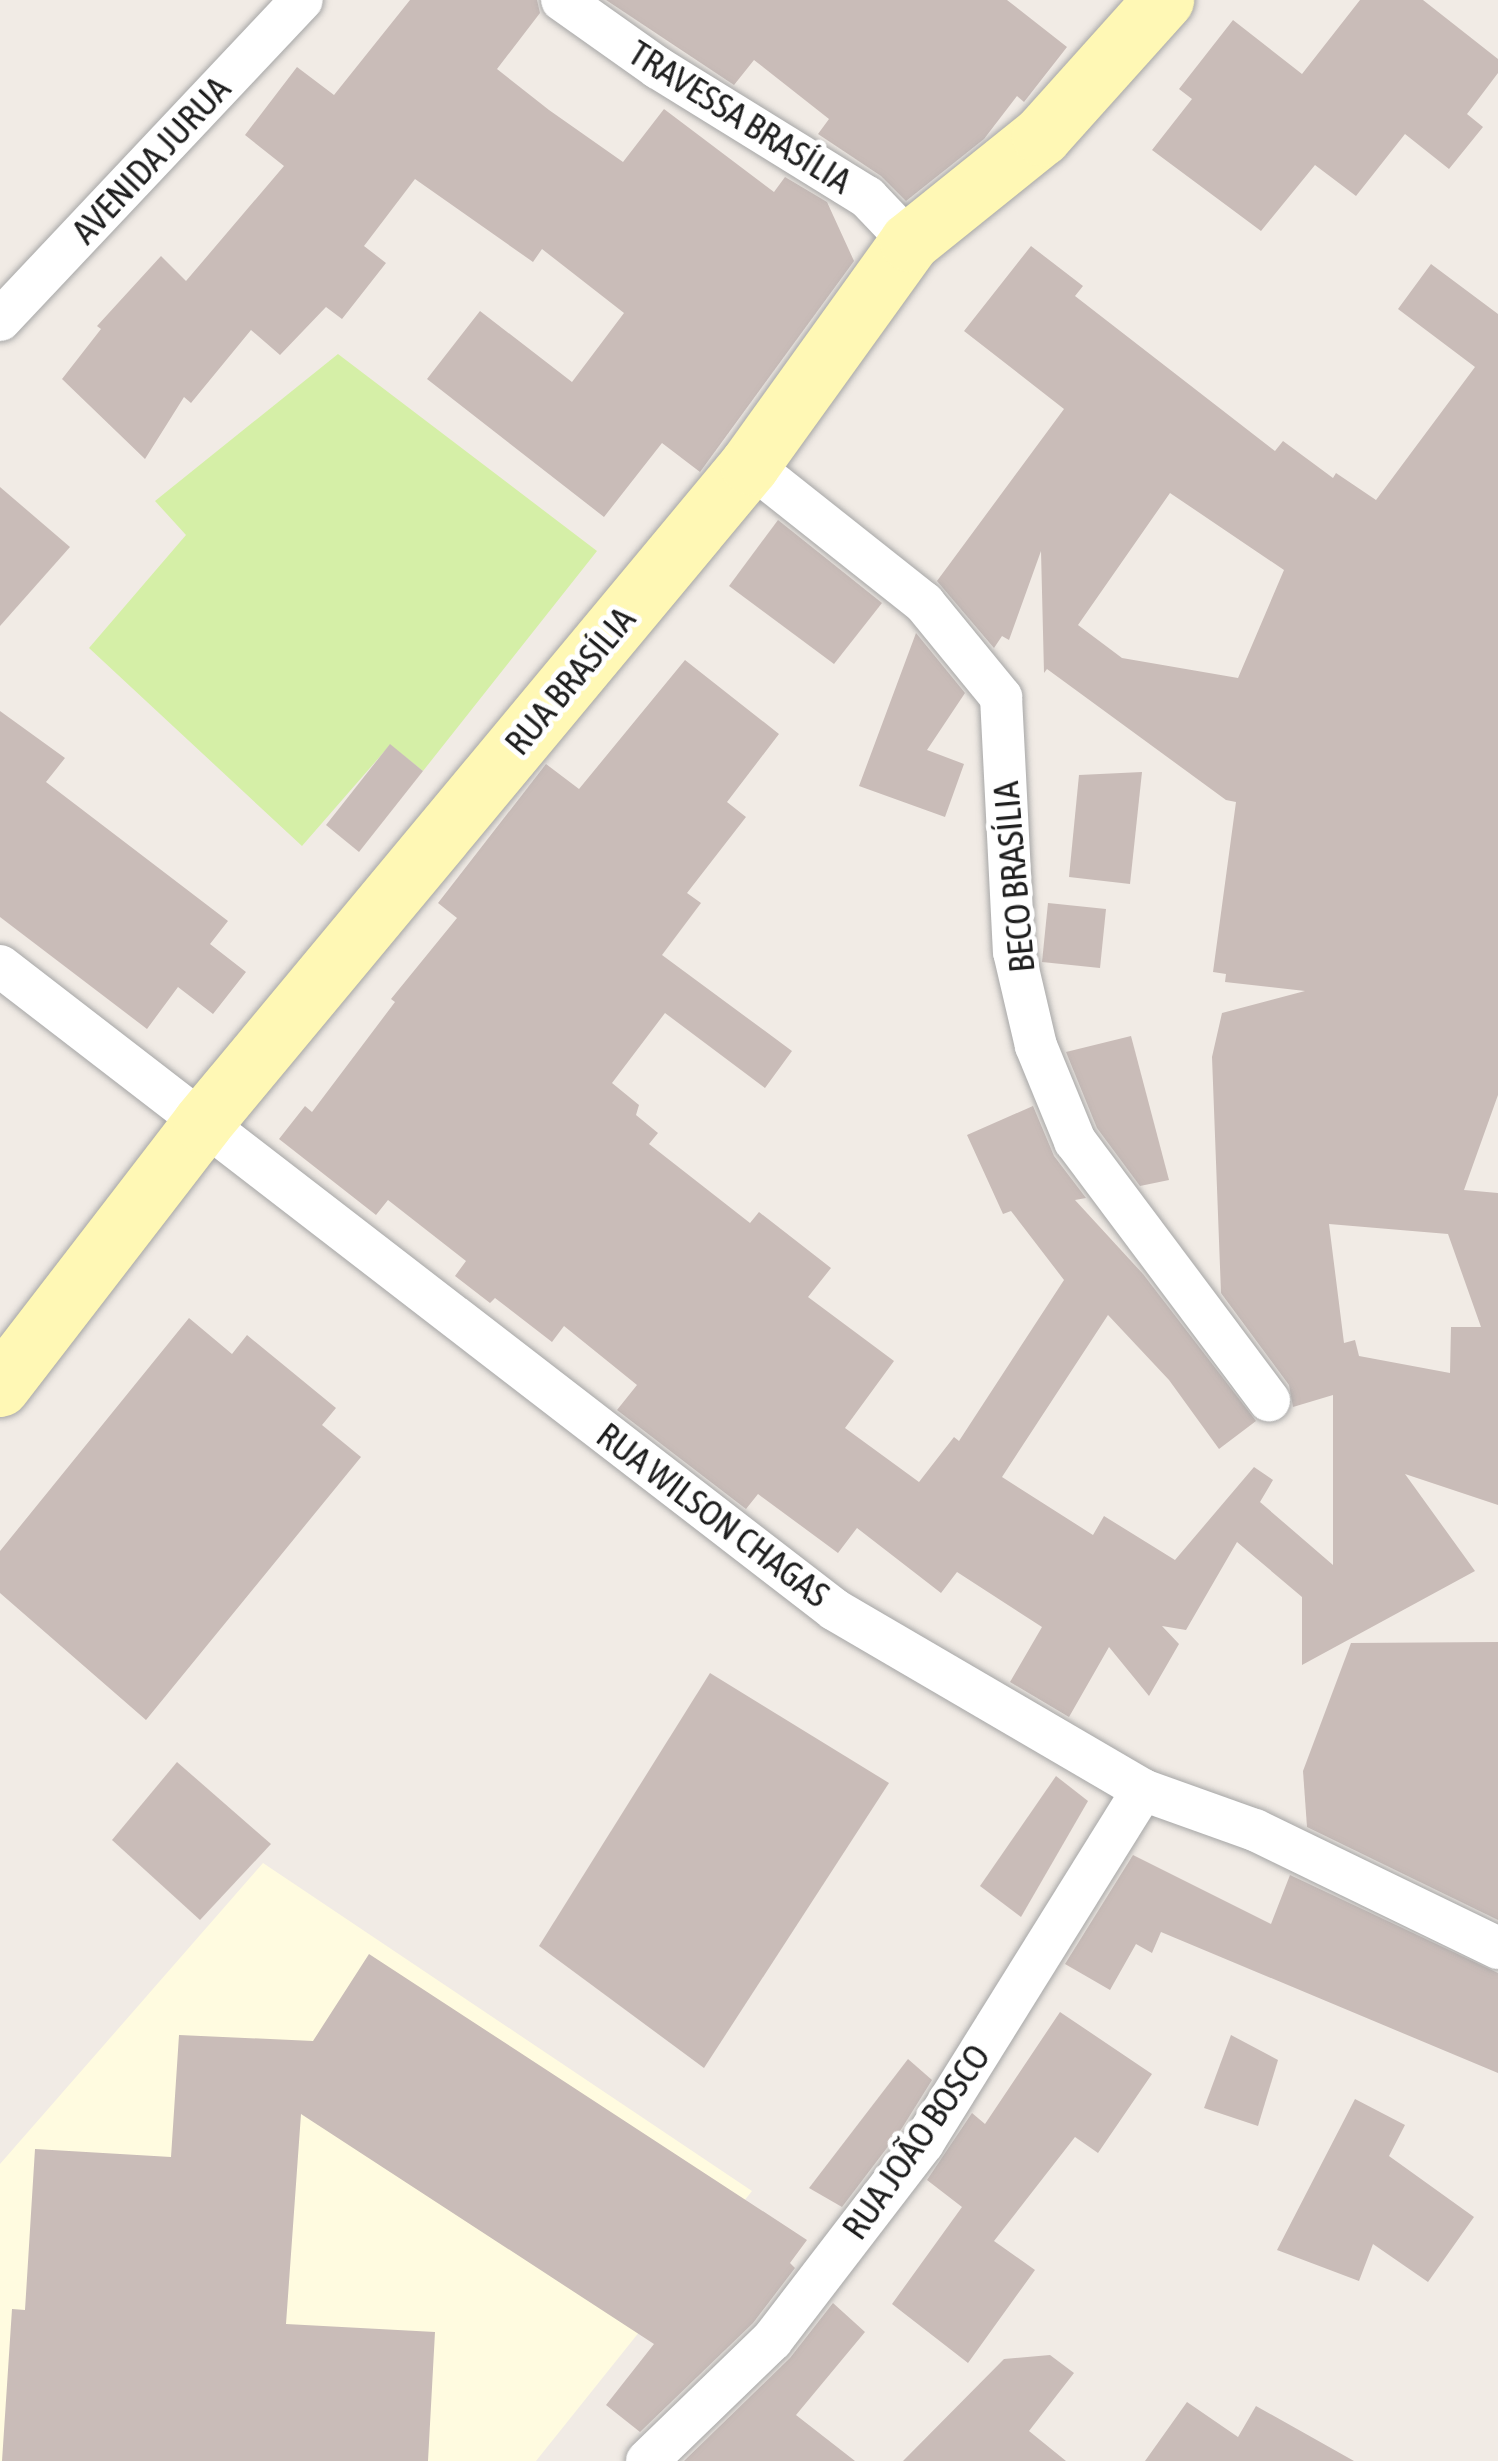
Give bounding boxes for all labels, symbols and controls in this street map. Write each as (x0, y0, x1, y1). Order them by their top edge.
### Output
street label: TRAVESSA BRASÍLIA (621, 31, 859, 203)
street label: AVENIDA JURUA (63, 67, 239, 253)
street label: RUA BRASÍLIA (496, 598, 644, 764)
street label: BECO BRASÍLIA (984, 780, 1044, 974)
street label: RUA WILSON CHAGAS (588, 1414, 838, 1616)
street label: RUA JOÃO BOSCO (833, 2036, 999, 2248)

